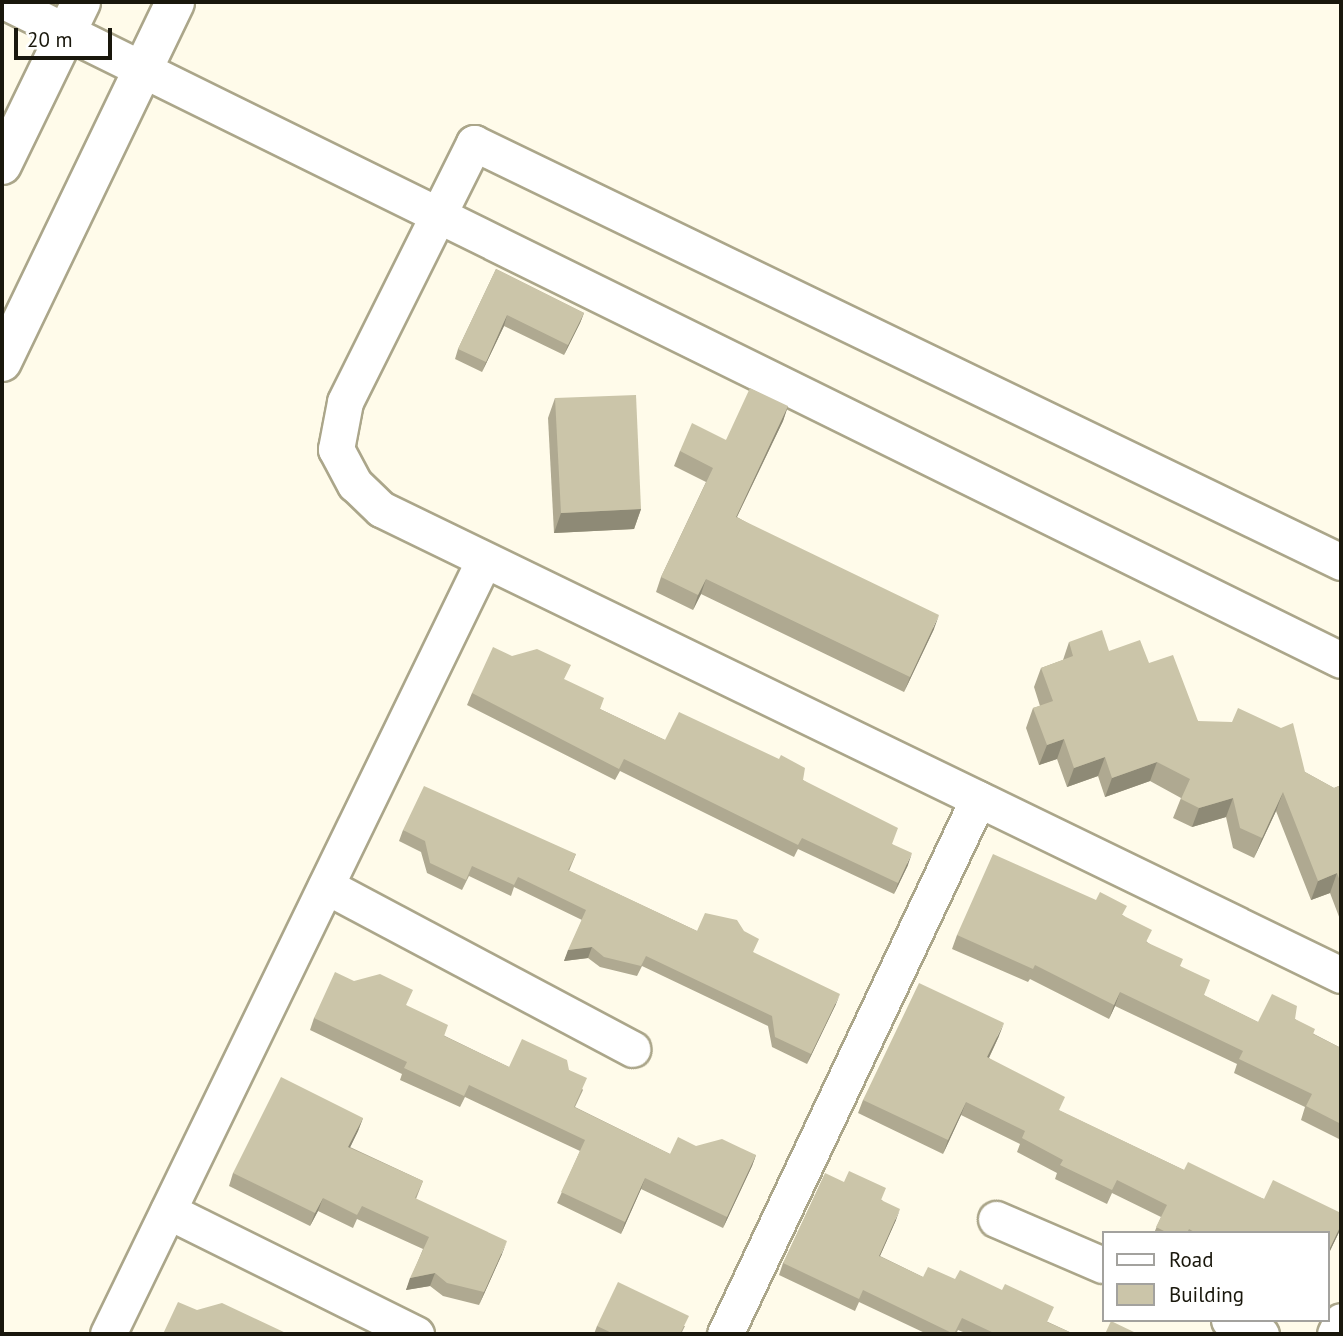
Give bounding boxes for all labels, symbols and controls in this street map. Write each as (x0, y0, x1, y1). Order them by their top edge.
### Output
scale bar (18, 14, 116, 58)
text: 20 m (27, 26, 73, 53)
legend (1102, 1231, 1329, 1322)
text: Road (1169, 1246, 1213, 1273)
text: Building (1169, 1281, 1244, 1308)

